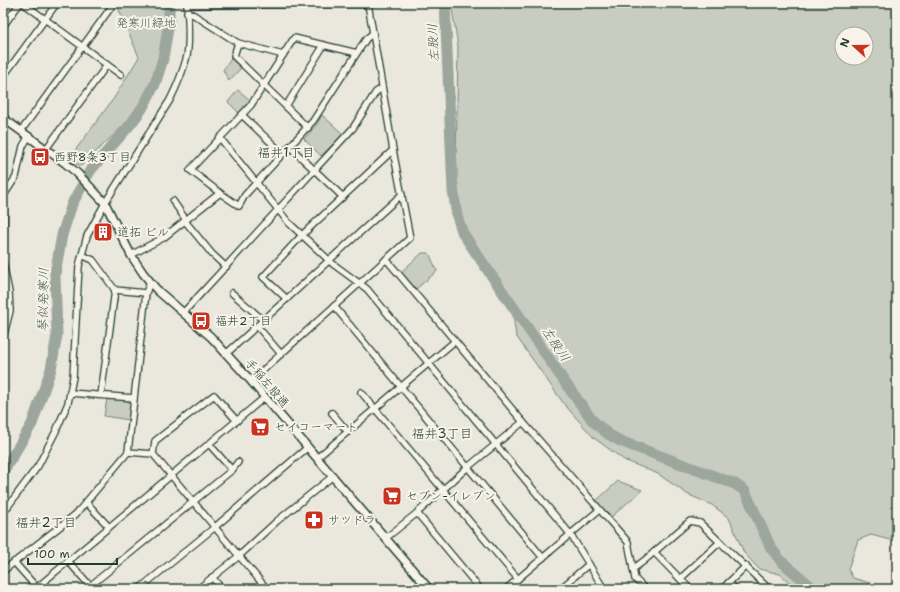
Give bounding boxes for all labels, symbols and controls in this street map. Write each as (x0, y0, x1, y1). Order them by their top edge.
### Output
park label: 発寒川緑地 (116, 15, 176, 31)
water label: 左股川 (423, 23, 443, 63)
north arrow (834, 26, 874, 66)
text: N (837, 36, 854, 49)
district label: 福井1丁目 (257, 144, 315, 161)
bus stop icon: 西野8条3丁目 (29, 146, 51, 168)
place label: 西野8条3丁目 (54, 149, 131, 165)
building icon: 道拓 ビル (92, 221, 114, 243)
place label: 道拓 ビル (117, 224, 169, 240)
water label: 琴似発寒川 (34, 267, 52, 333)
bus stop icon: 福井2丁目 (190, 310, 212, 332)
place label: 福井2丁目 (215, 313, 271, 329)
water label: 左股川 (538, 323, 574, 365)
street label: 手稲左股通 (241, 355, 293, 411)
supermarket icon: セイコーマート (249, 416, 271, 438)
place label: セイコーマート (274, 419, 358, 435)
district label: 福井3丁目 (411, 425, 473, 442)
supermarket icon: セブン-イレブン (381, 485, 403, 507)
place label: セブン-イレブン (406, 488, 496, 504)
pharmacy icon: サツドラ (303, 509, 325, 531)
place label: サツドラ (328, 512, 376, 528)
district label: 福井2丁目 (15, 514, 77, 531)
scale bar (28, 540, 117, 566)
text: 100 m (34, 546, 70, 562)

